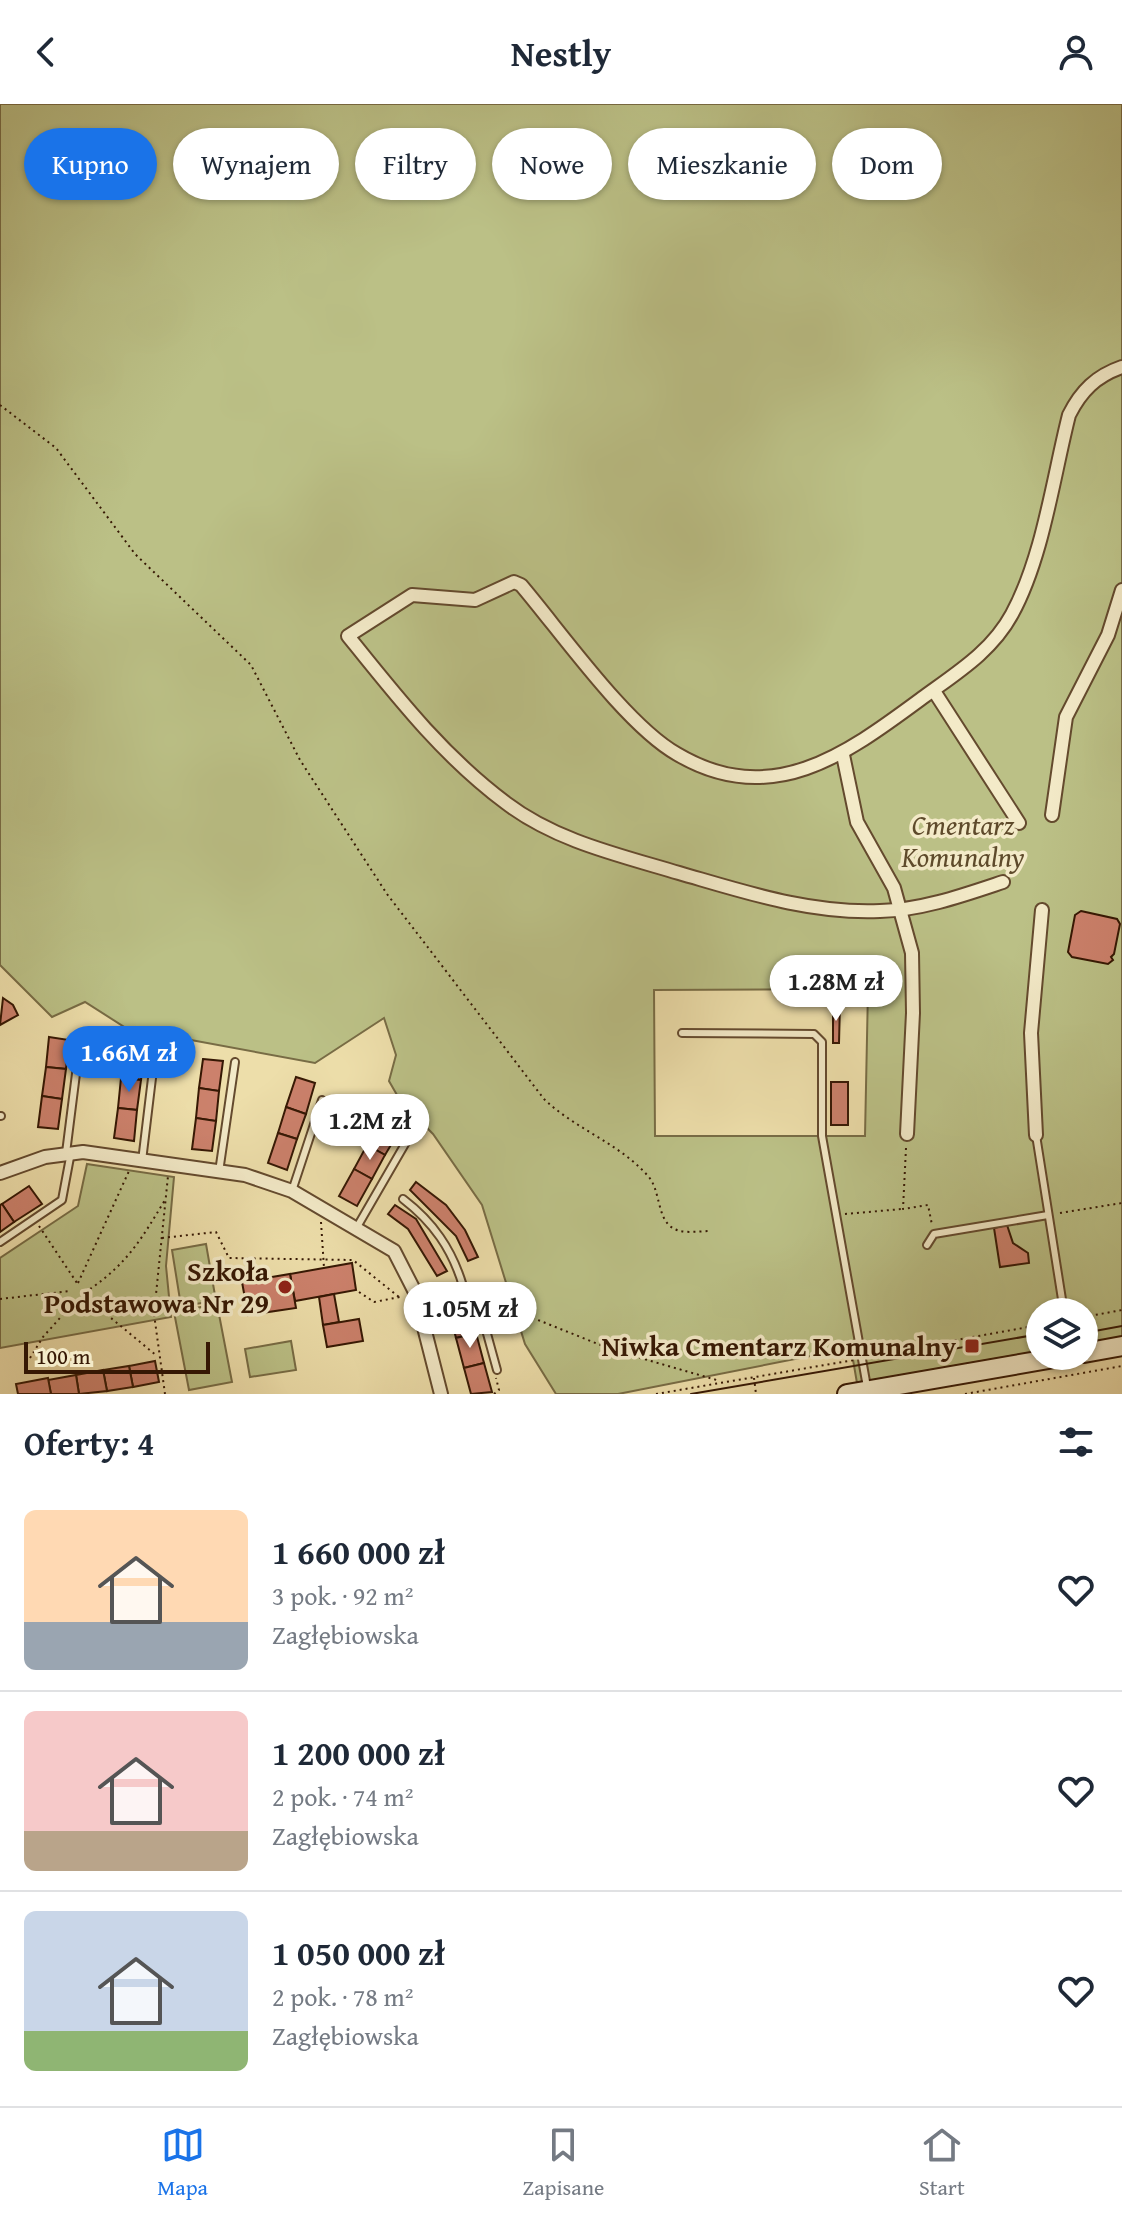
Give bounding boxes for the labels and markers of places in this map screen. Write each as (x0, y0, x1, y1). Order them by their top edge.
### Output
pin: 1.28M zł (753, 955, 919, 1023)
pin: 1.66M zł (46, 1026, 212, 1094)
pin: 1.2M zł (296, 1094, 444, 1162)
place label: Szkoła Podstawowa Nr 29 (44, 1250, 270, 1323)
marker: Szkoła Podstawowa Nr 29 (276, 1278, 294, 1296)
pin: 1.05M zł (387, 1282, 553, 1350)
place label: Niwka Cmentarz Komunalny (601, 1325, 957, 1366)
marker: Niwka Cmentarz Komunalny (963, 1337, 981, 1355)

